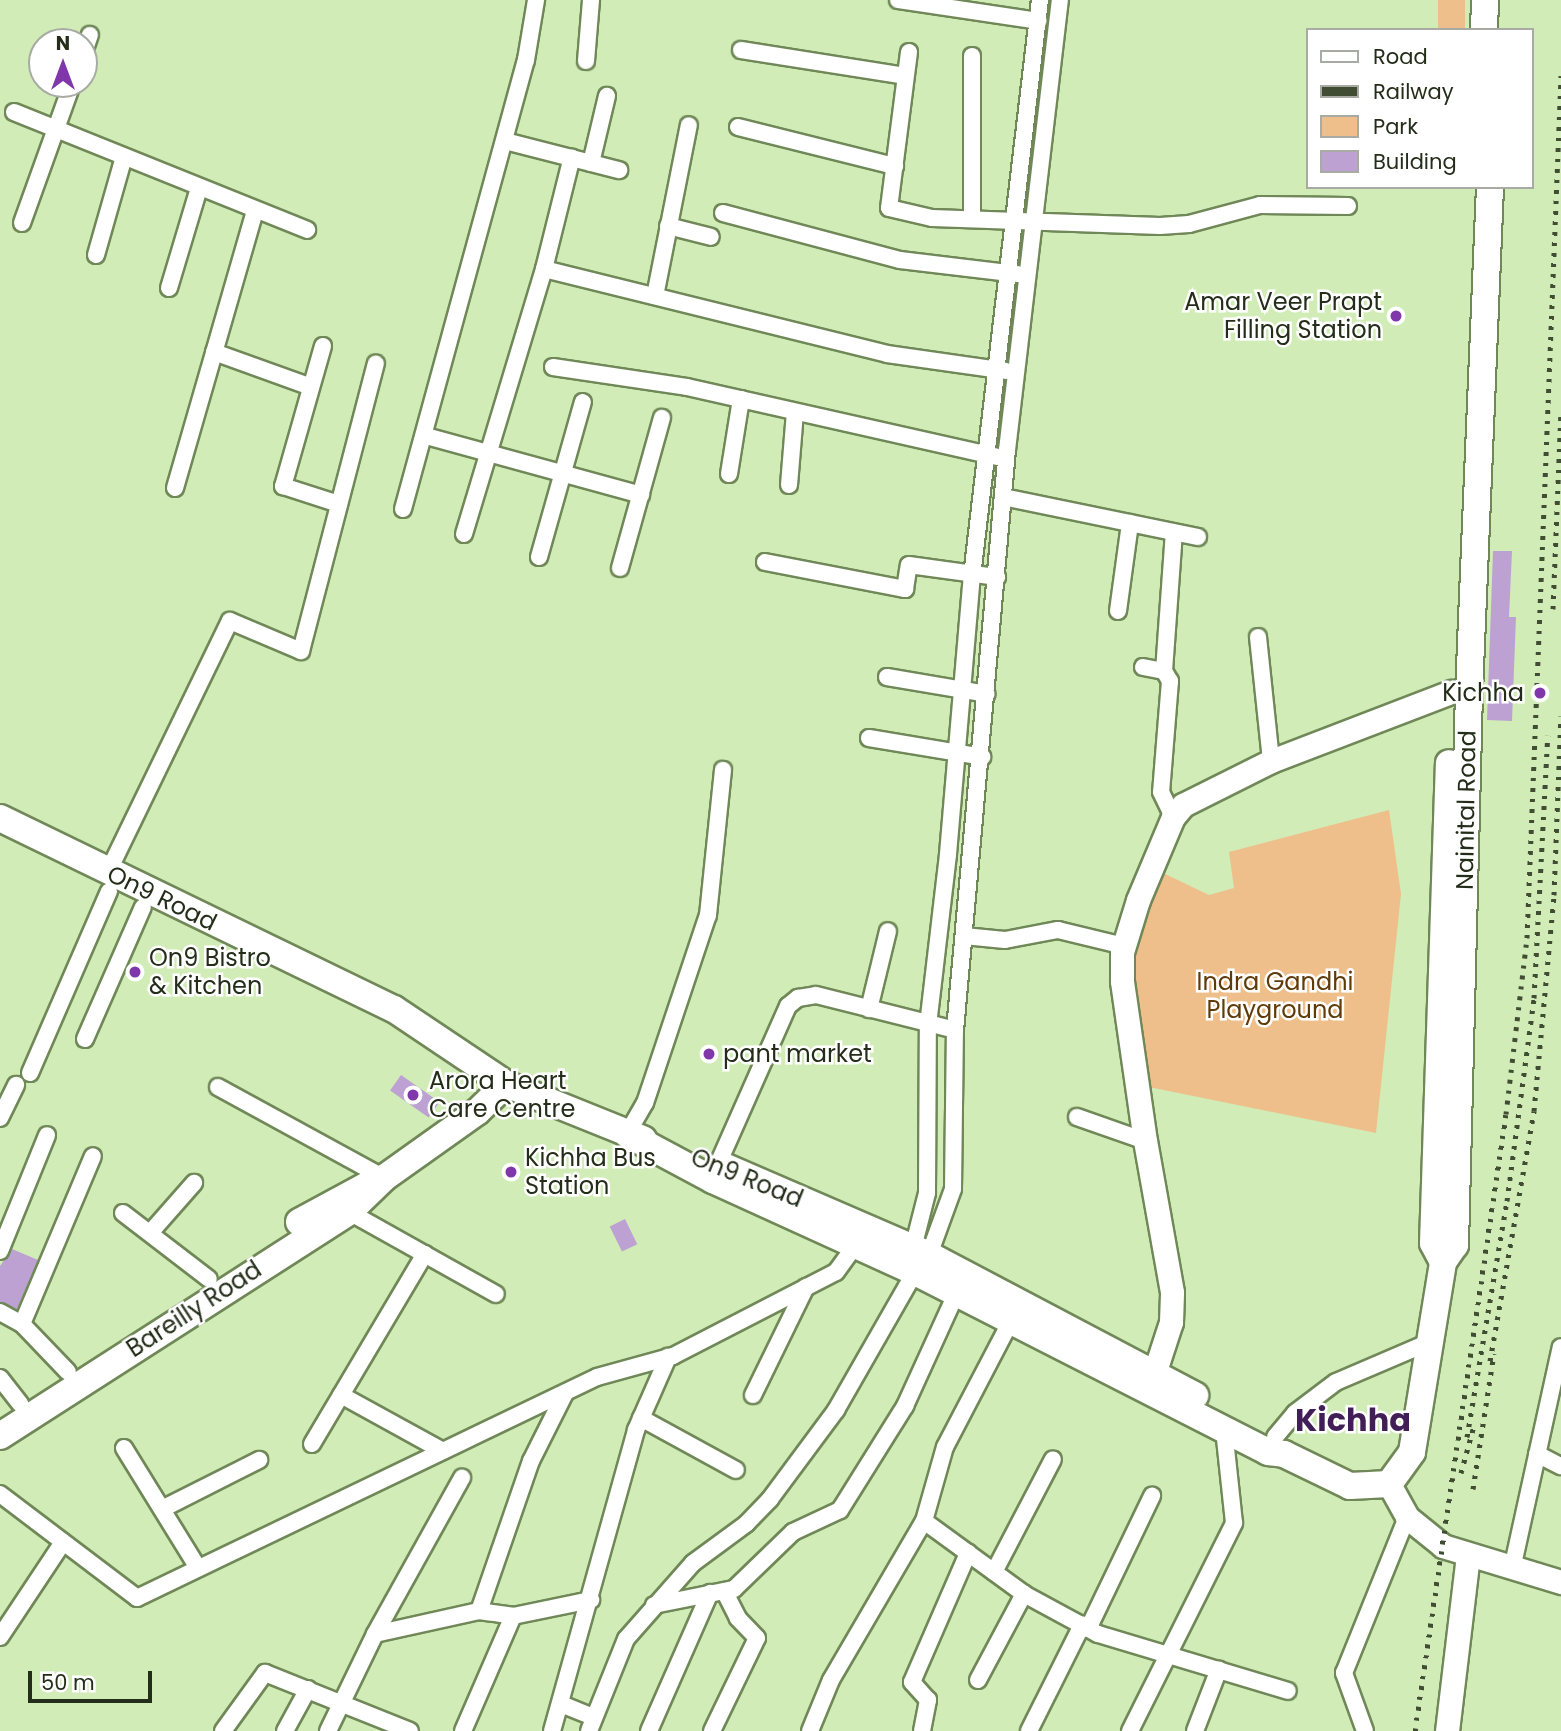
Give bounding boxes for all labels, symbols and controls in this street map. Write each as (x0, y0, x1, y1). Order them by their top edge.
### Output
north arrow (28, 28, 98, 98)
legend (1306, 28, 1533, 189)
text: N (56, 30, 70, 57)
text: Road (1373, 42, 1428, 71)
text: Railway (1373, 77, 1454, 106)
text: Park (1373, 112, 1418, 141)
text: Building (1373, 147, 1457, 176)
place label: Amar Veer Prapt Filling Station (1184, 288, 1382, 344)
marker: Amar Veer Prapt Filling Station (1388, 308, 1404, 324)
place label: Kichha (1442, 679, 1524, 707)
marker: Kichha (1530, 683, 1550, 703)
street label: Nainital Road (1450, 730, 1482, 890)
street label: On9 Road (103, 859, 221, 937)
place label: On9 Bistro & Kitchen (149, 944, 271, 1000)
marker: On9 Bistro & Kitchen (127, 964, 143, 980)
park label: Indra Gandhi Playground (1197, 968, 1353, 1024)
place label: pant market (723, 1040, 872, 1068)
marker: pant market (701, 1046, 717, 1062)
place label: Arora Heart Care Centre (429, 1067, 575, 1123)
marker: Arora Heart Care Centre (403, 1085, 423, 1105)
street label: On9 Road (687, 1143, 807, 1213)
place label: Kichha Bus Station (525, 1144, 656, 1200)
marker: Kichha Bus Station (503, 1164, 519, 1180)
street label: Bareilly Road (121, 1255, 267, 1363)
district label: Kichha (1295, 1401, 1411, 1439)
scale bar (32, 1658, 156, 1702)
text: 50 m (41, 1668, 95, 1697)

